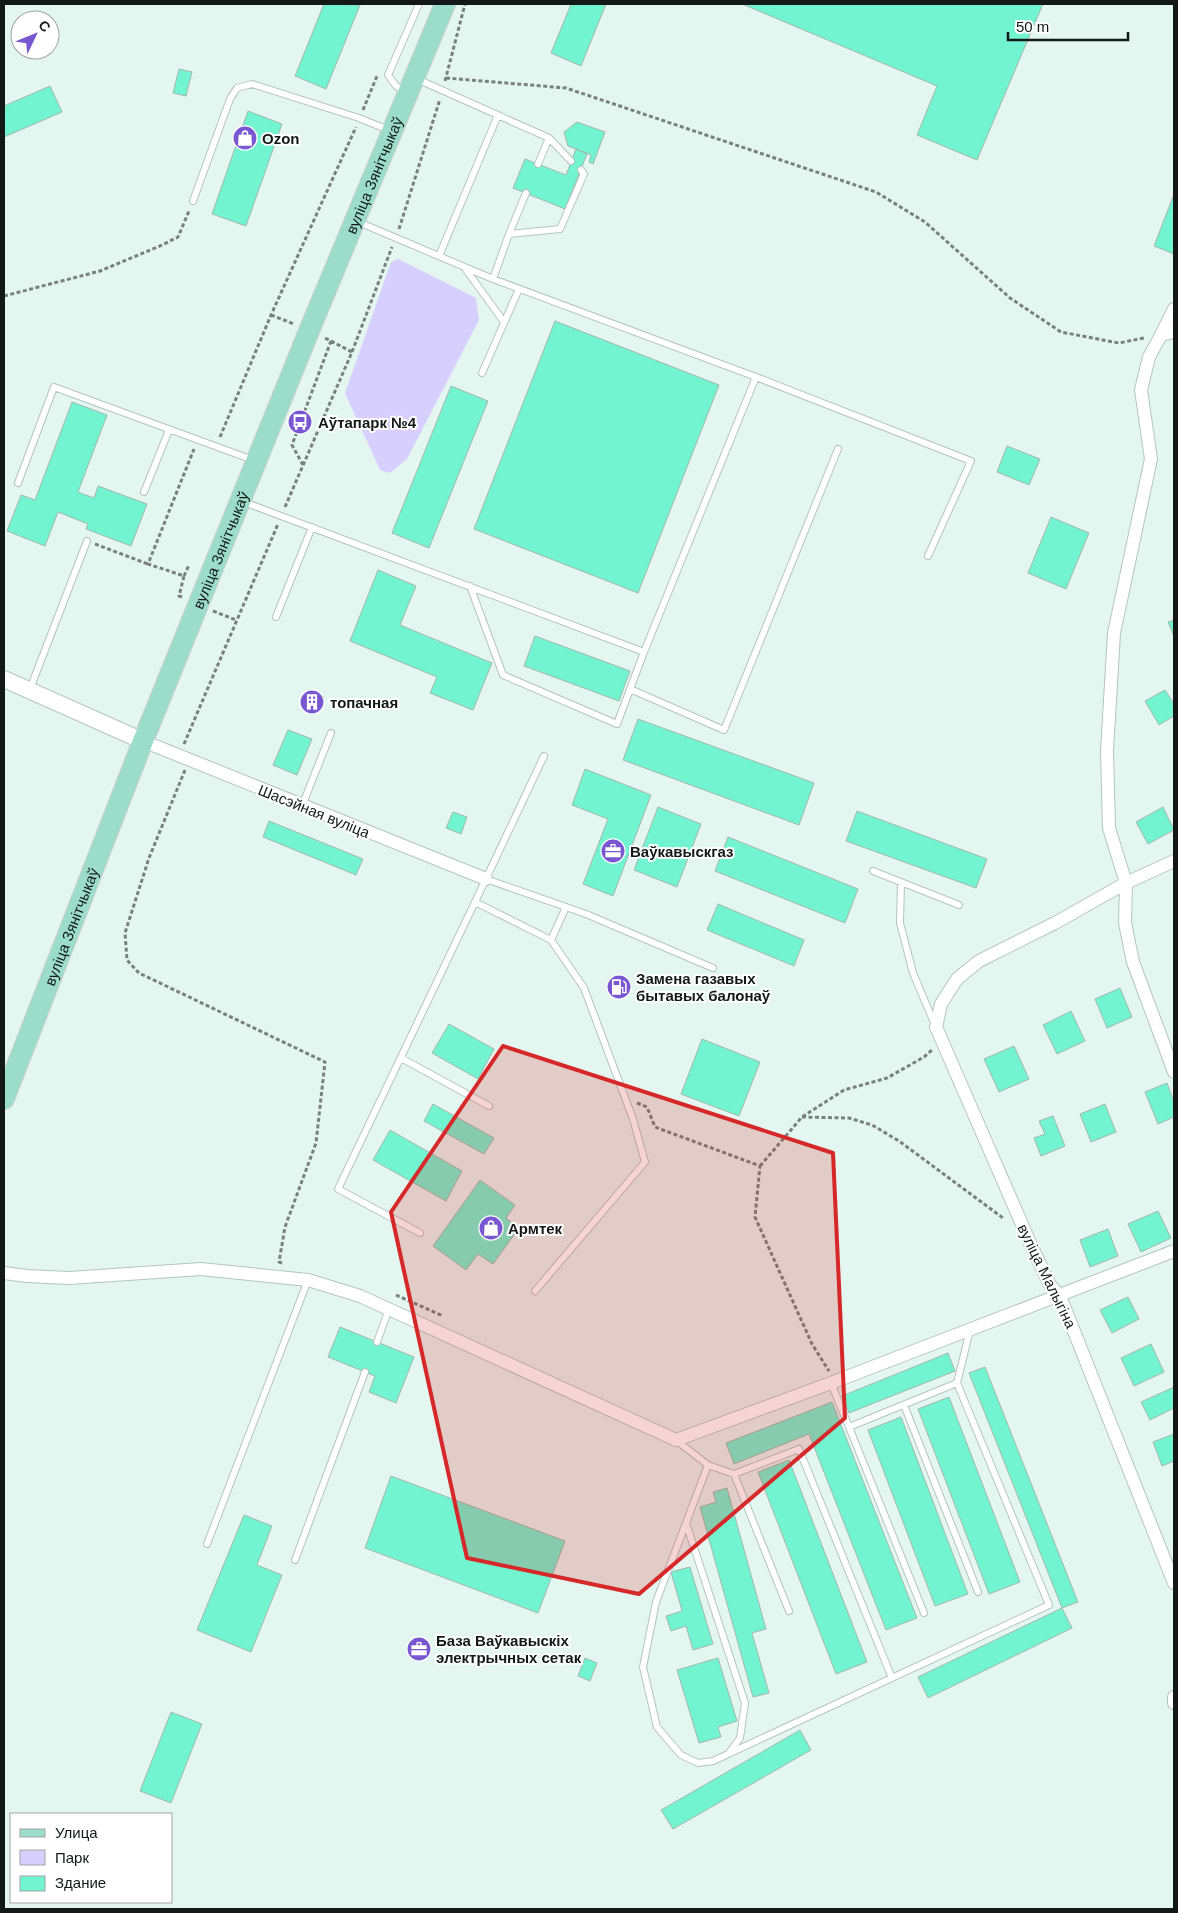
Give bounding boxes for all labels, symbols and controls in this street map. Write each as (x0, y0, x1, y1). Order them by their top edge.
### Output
north arrow (10, 10, 60, 60)
scale bar (1008, 10, 1128, 42)
text: С (35, 17, 54, 35)
text: 50 m (1016, 18, 1049, 35)
street label: вуліца Зянітчыкаў (342, 114, 406, 236)
shop icon: Ozon (232, 125, 258, 151)
place label: Ozon (262, 130, 300, 147)
bus stop icon: Аўтапарк №4 (287, 409, 313, 435)
place label: Аўтапарк №4 (318, 414, 417, 431)
street label: вуліца Зянітчыкаў (189, 488, 252, 611)
building icon: топачная (299, 689, 325, 715)
place label: топачная (330, 694, 398, 711)
street label: Шасэйная вуліца (256, 781, 373, 841)
office icon: Ваўкавыскгаз (600, 838, 626, 864)
place label: Ваўкавыскгаз (630, 843, 733, 860)
street label: вуліца Зянітчыкаў (40, 865, 102, 988)
place label: Замена газавых бытавых балонаў (636, 970, 771, 1004)
fuel station icon: Замена газавых бытавых балонаў (606, 974, 632, 1000)
shop icon: Армтек (478, 1215, 504, 1241)
place label: Армтек (508, 1220, 563, 1237)
street label: вуліца Малыгіна (1014, 1221, 1080, 1332)
place label: База Ваўкавыскіх электрычных сетак (436, 1632, 582, 1666)
office icon: База Ваўкавыскіх электрычных сетак (406, 1636, 432, 1662)
legend (10, 1813, 172, 1903)
text: Улица (55, 1824, 98, 1841)
text: Парк (55, 1849, 89, 1866)
text: Здание (55, 1874, 106, 1891)

